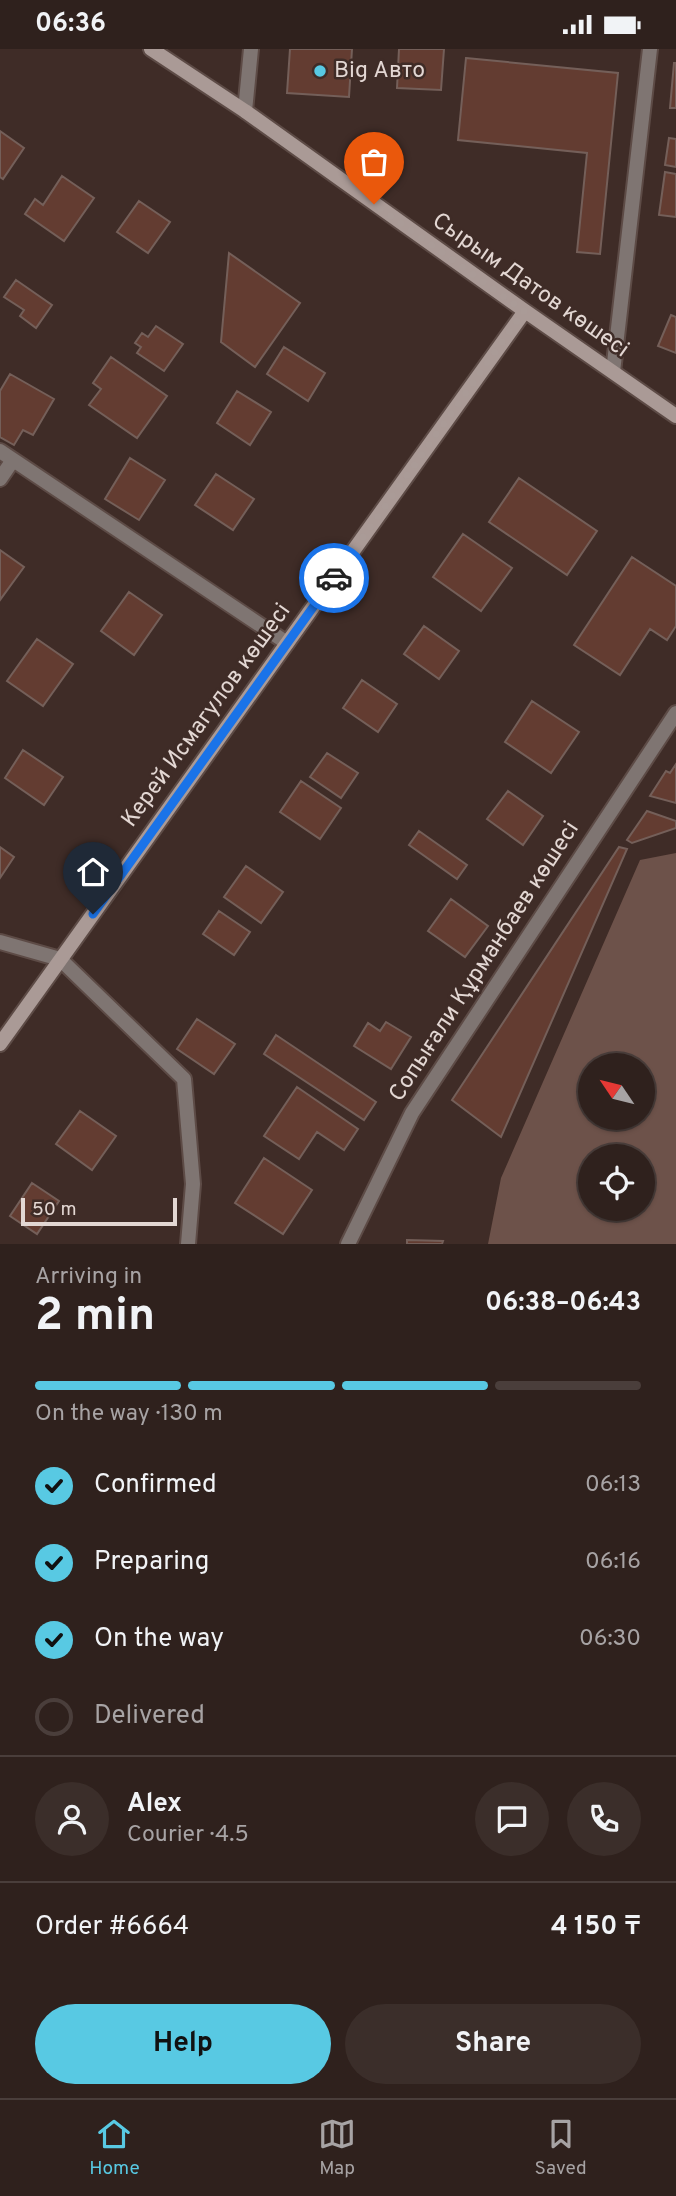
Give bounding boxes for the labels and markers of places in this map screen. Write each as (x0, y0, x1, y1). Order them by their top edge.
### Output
place label: Big Авто (334, 57, 425, 86)
marker: Big Авто (312, 63, 328, 79)
pin (344, 132, 404, 204)
pin (63, 842, 123, 914)

